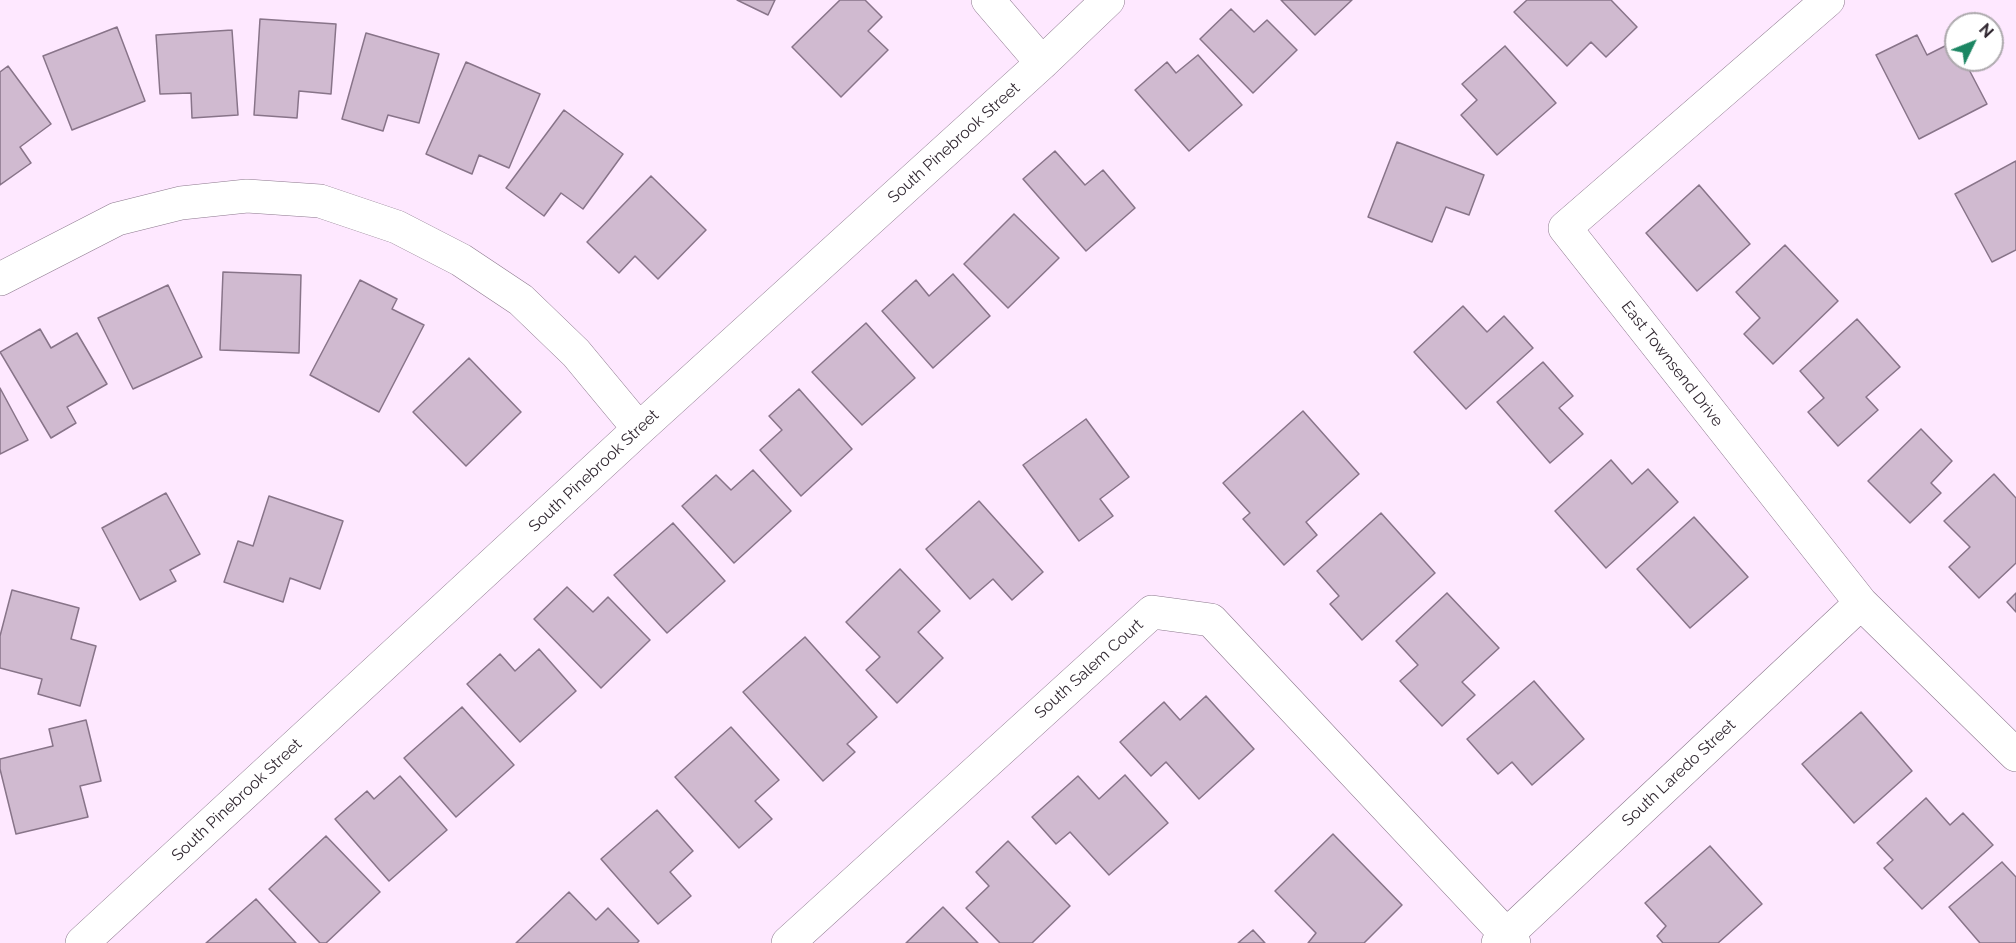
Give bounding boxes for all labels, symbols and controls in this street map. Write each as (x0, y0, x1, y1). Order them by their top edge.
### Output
north arrow (1944, 12, 2004, 72)
text: N (1975, 20, 1997, 42)
street label: South Pinebrook Street (884, 79, 1024, 207)
street label: East Townsend Drive (1617, 298, 1727, 430)
street label: South Pinebrook Street (525, 406, 663, 536)
street label: South Salem Court (1031, 615, 1147, 723)
street label: South Laredo Street (1618, 715, 1740, 831)
street label: South Pinebrook Street (168, 735, 306, 865)

